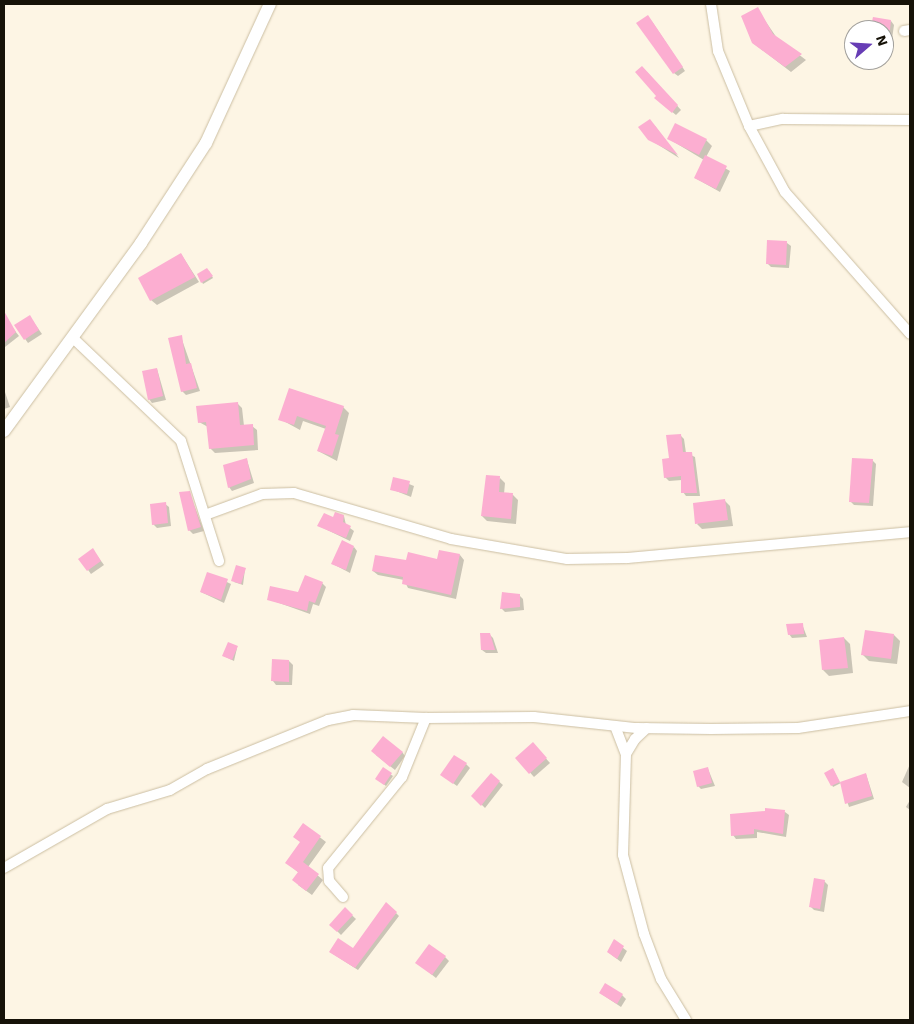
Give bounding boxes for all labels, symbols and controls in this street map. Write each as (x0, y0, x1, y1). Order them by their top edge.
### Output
north arrow (844, 20, 894, 70)
text: N (873, 33, 891, 48)

